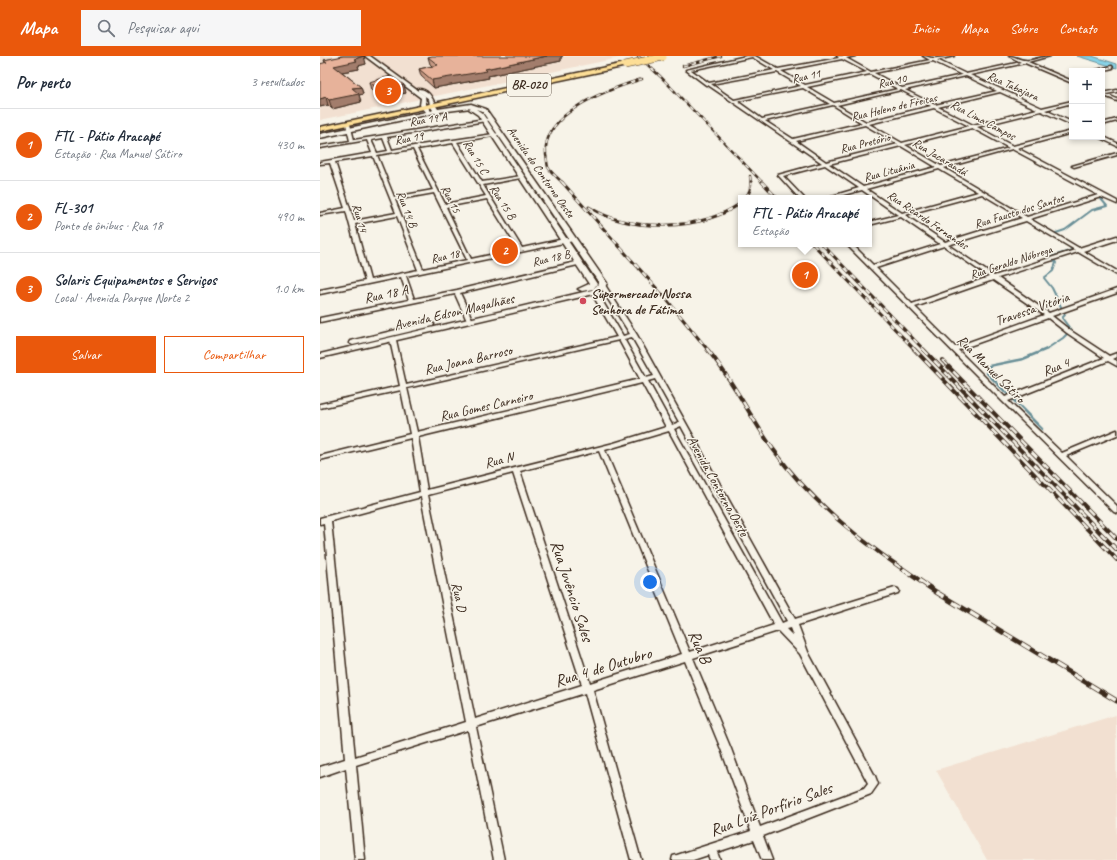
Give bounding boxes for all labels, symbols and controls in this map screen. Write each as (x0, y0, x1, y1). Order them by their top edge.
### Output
search box (81, 10, 361, 46)
text: Mapa (20, 16, 57, 40)
icon: search (95, 17, 117, 39)
text: Pesquisar aqui (127, 19, 199, 38)
text: Início (912, 20, 939, 37)
text: Mapa (961, 20, 988, 37)
text: Sobre (1010, 20, 1037, 37)
text: Contato (1059, 20, 1097, 37)
street label: Rua 11 (790, 65, 822, 87)
street label: Rua Tabajara (985, 68, 1042, 105)
map controls (1069, 68, 1105, 140)
button: + (1069, 68, 1105, 104)
street label: Rua 10 (876, 70, 909, 92)
text: Por perto (16, 72, 70, 93)
text: 3 resultados (251, 74, 304, 90)
road number: BR-020 (507, 74, 551, 96)
pin: 3 (375, 76, 401, 106)
street label: Rua Heleno de Freitas (849, 89, 939, 125)
street label: Rua Lima Campos (948, 96, 1020, 145)
button: − (1069, 104, 1105, 140)
street label: Rua 19 A (408, 108, 449, 130)
street label: Avenida do Contorno Oeste (503, 123, 579, 222)
text: FTL - Pátio Aracapé (54, 127, 159, 146)
street label: Rua 19 (393, 127, 426, 148)
street label: Rua Pretório (838, 129, 893, 157)
street label: Rua Jacarandá (910, 134, 972, 180)
text: 1 (26, 137, 32, 153)
text: 430 m (276, 137, 304, 153)
street label: Rua 15 C (459, 137, 493, 178)
text: Estação · Rua Manuel Sátiro (54, 146, 182, 162)
street label: Rua Lituânia (862, 156, 917, 185)
street label: Rua 15 (437, 182, 465, 216)
street label: Rua 15 B (486, 182, 520, 223)
street label: Rua Ricardo Fernandes (884, 187, 972, 254)
street label: Rua 14 B (392, 188, 422, 230)
street label: Rua Fausto dos Santos (972, 189, 1067, 232)
popup (738, 195, 872, 247)
text: FL-301 (54, 199, 93, 218)
street label: Rua 14 (348, 202, 372, 236)
text: FTL - Pátio Aracapé (752, 204, 858, 223)
text: 2 (26, 209, 32, 225)
text: 490 m (276, 209, 304, 225)
text: Ponto de ônibus · Rua 18 (54, 218, 163, 234)
text: Estação (752, 223, 789, 239)
pin: 2 (492, 236, 518, 266)
street label: Rua Geraldo Nóbrega (968, 241, 1055, 283)
street label: Rua 18 (429, 245, 462, 267)
street label: Rua 18 B (531, 246, 572, 270)
pin: 1 (792, 260, 818, 290)
text: Solaris Equipamentos e Serviços (54, 271, 217, 290)
text: 3 (26, 281, 32, 297)
text: 1.0 km (274, 281, 304, 297)
street label: Rua 18 A (363, 281, 410, 307)
place label: Supermercado Nossa Senhora de Fátima (591, 285, 692, 318)
street label: Travessa Vitória (993, 288, 1072, 330)
text: Local · Avenida Parque Norte 2 (54, 290, 189, 306)
street label: Avenida Edson Magalhães (392, 290, 517, 334)
marker: Supermercado Nossa Senhora de Fátima (578, 296, 588, 306)
street label: Rua Manuel Sátiro (954, 332, 1030, 408)
button: Salvar (16, 336, 156, 373)
button: Compartilhar (164, 336, 304, 373)
street label: Rua Joana Barroso (422, 341, 516, 378)
street label: Rua 4 (1040, 353, 1074, 380)
street label: Rua Gomes Carneiro (438, 387, 536, 425)
street label: Avenida Contorno Oeste (683, 433, 753, 540)
street label: Rua N (483, 448, 517, 472)
street label: Rua Juvêncio Sales (546, 538, 599, 646)
your location (640, 572, 660, 592)
street label: Rua D (448, 581, 471, 614)
street label: Rua B (684, 627, 717, 668)
street label: Rua 4 de Outubro (552, 642, 655, 692)
street label: Rua Luíz Porfírio Sales (707, 776, 837, 841)

